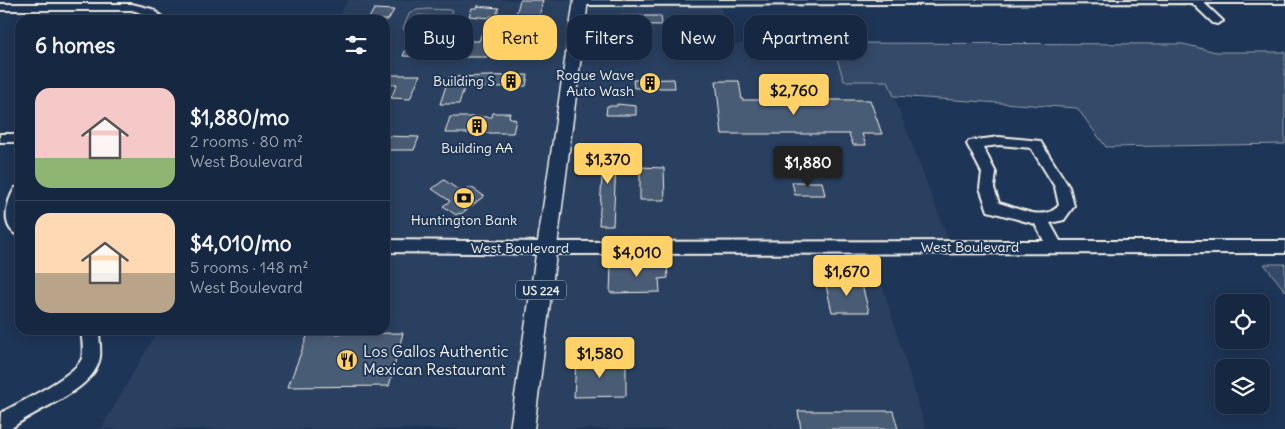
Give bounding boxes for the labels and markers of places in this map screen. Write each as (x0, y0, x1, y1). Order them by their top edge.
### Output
place label: Rogue Wave Auto Wash (556, 66, 634, 100)
building icon: Building S (499, 69, 523, 93)
building icon: Rogue Wave Auto Wash (638, 71, 662, 95)
place label: Building S (433, 72, 495, 90)
pin: $2,760 (753, 74, 835, 116)
building icon: Building AA (465, 114, 489, 138)
place label: Building AA (441, 139, 513, 157)
pin: $1,370 (567, 142, 649, 185)
pin: $1,880 (767, 146, 849, 188)
bank icon: Huntington Bank (452, 186, 476, 210)
place label: Huntington Bank (411, 211, 517, 229)
pin: $4,010 (596, 236, 678, 278)
pin: $1,670 (806, 254, 888, 297)
pin: $1,580 (559, 336, 641, 379)
place label: Los Gallos Authentic Mexican Restaurant (363, 341, 509, 379)
restaurant icon: Los Gallos Authentic Mexican Restaurant (335, 348, 359, 372)

